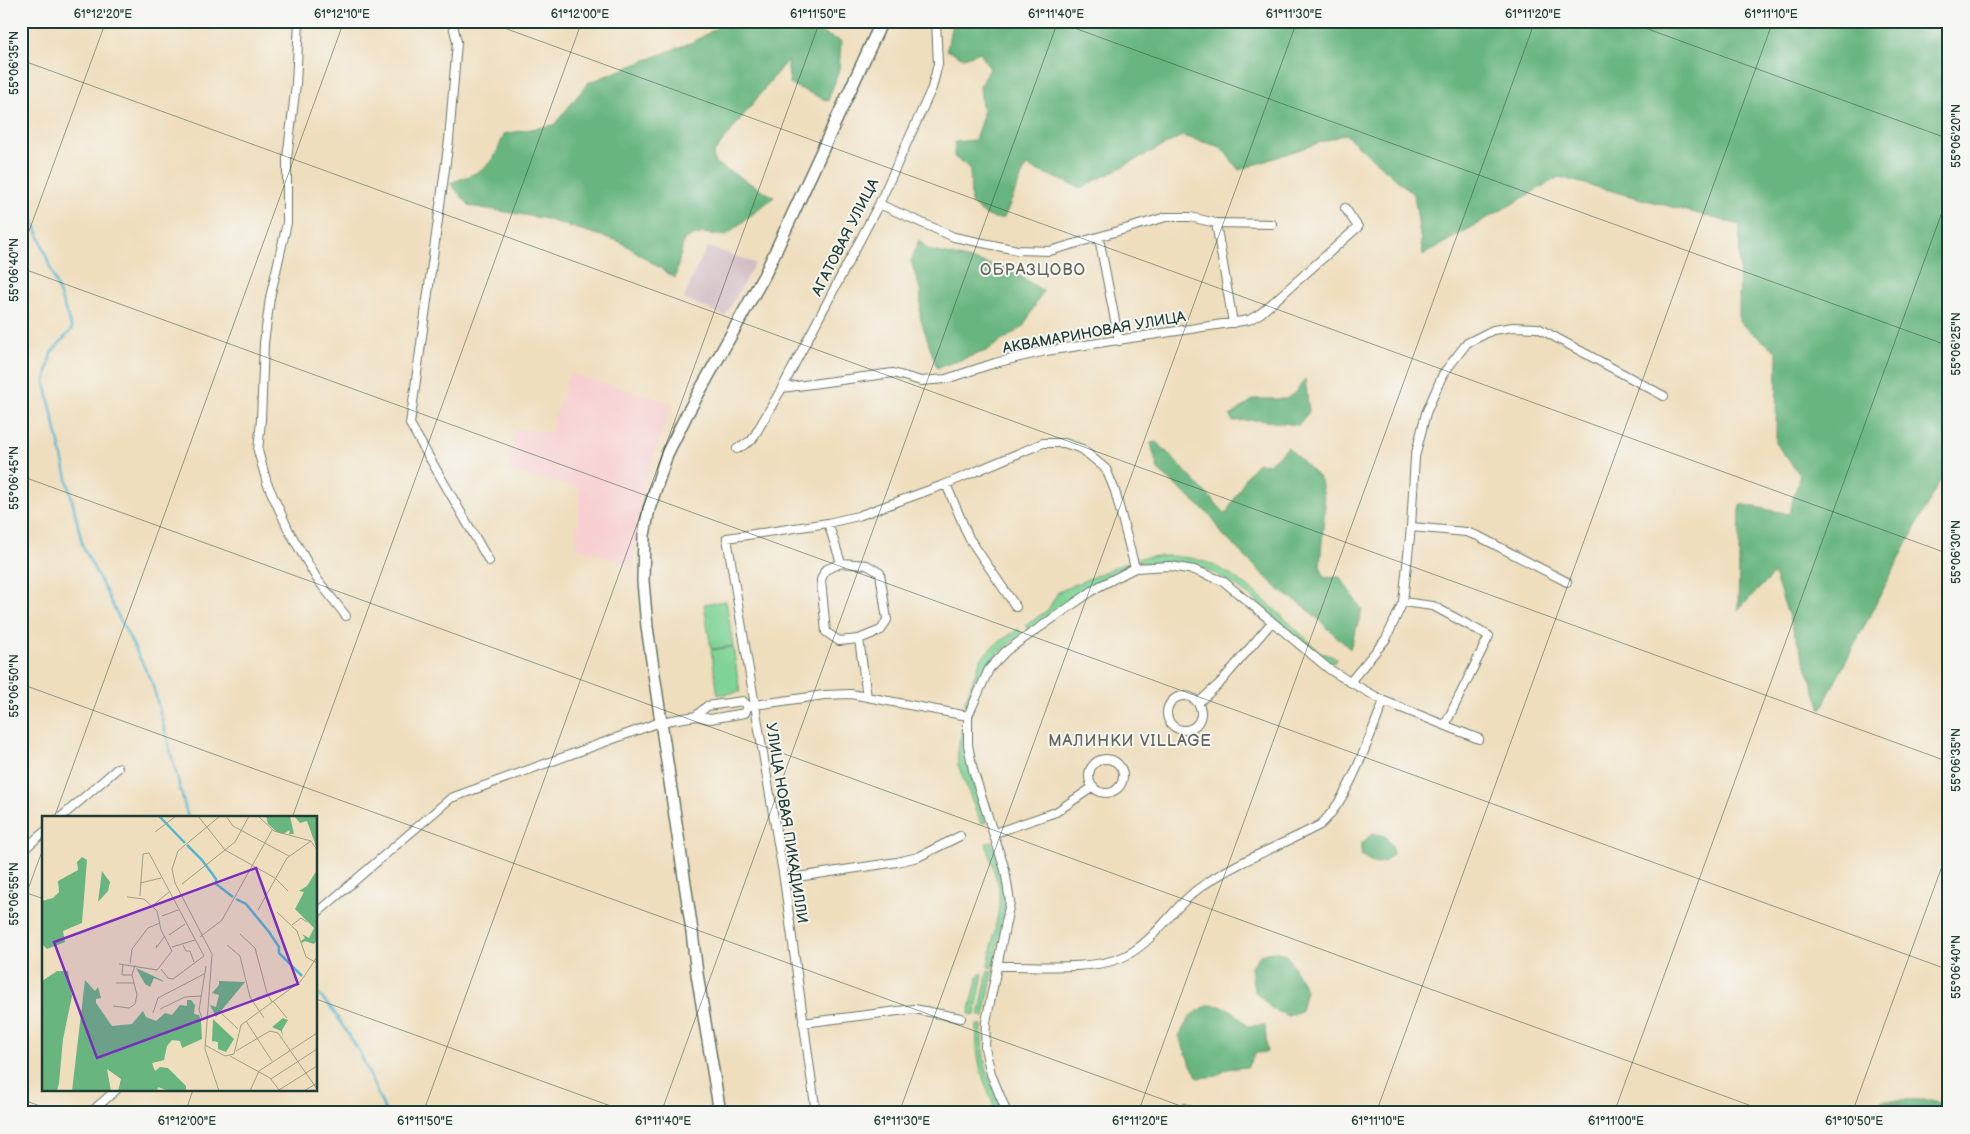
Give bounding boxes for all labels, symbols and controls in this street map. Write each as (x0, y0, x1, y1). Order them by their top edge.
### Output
text: 61°12'20"E (74, 7, 132, 22)
text: 61°12'10"E (314, 7, 370, 22)
text: 61°12'00"E (551, 7, 609, 22)
text: 61°11'50"E (790, 7, 846, 22)
text: 61°11'40"E (1028, 7, 1084, 22)
text: 61°11'30"E (1266, 7, 1322, 22)
text: 61°11'20"E (1505, 7, 1561, 22)
text: 61°11'10"E (1744, 7, 1798, 22)
text: 55°06'35"N (7, 31, 22, 95)
text: 55°06'20"N (1949, 104, 1964, 168)
street label: АГАТОВАЯ УЛИЦА (807, 174, 884, 300)
text: 55°06'40"N (7, 238, 22, 302)
district label: ОБРАЗЦОВО (980, 261, 1086, 280)
street label: АКВАМАРИНОВАЯ УЛИЦА (1000, 307, 1188, 358)
text: 55°06'25"N (1949, 312, 1964, 376)
text: 55°06'45"N (7, 446, 22, 510)
text: 55°06'30"N (1949, 520, 1964, 584)
text: 55°06'50"N (7, 654, 22, 718)
street label: УЛИЦА НОВАЯ ПИКАДИЛЛИ (761, 721, 812, 925)
text: 55°06'35"N (1949, 728, 1964, 792)
district label: МАЛИНКИ VILLAGE (1048, 732, 1212, 751)
inset map (42, 816, 318, 1092)
text: 55°06'55"N (7, 862, 22, 926)
text: 55°06'40"N (1949, 935, 1964, 999)
text: 61°12'00"E (158, 1114, 216, 1129)
text: 61°11'50"E (397, 1114, 453, 1129)
text: 61°11'40"E (635, 1114, 691, 1129)
text: 61°11'30"E (874, 1114, 930, 1129)
text: 61°11'20"E (1112, 1114, 1168, 1129)
text: 61°11'10"E (1351, 1114, 1405, 1129)
text: 61°11'00"E (1588, 1114, 1644, 1129)
text: 61°10'50"E (1825, 1114, 1883, 1129)

